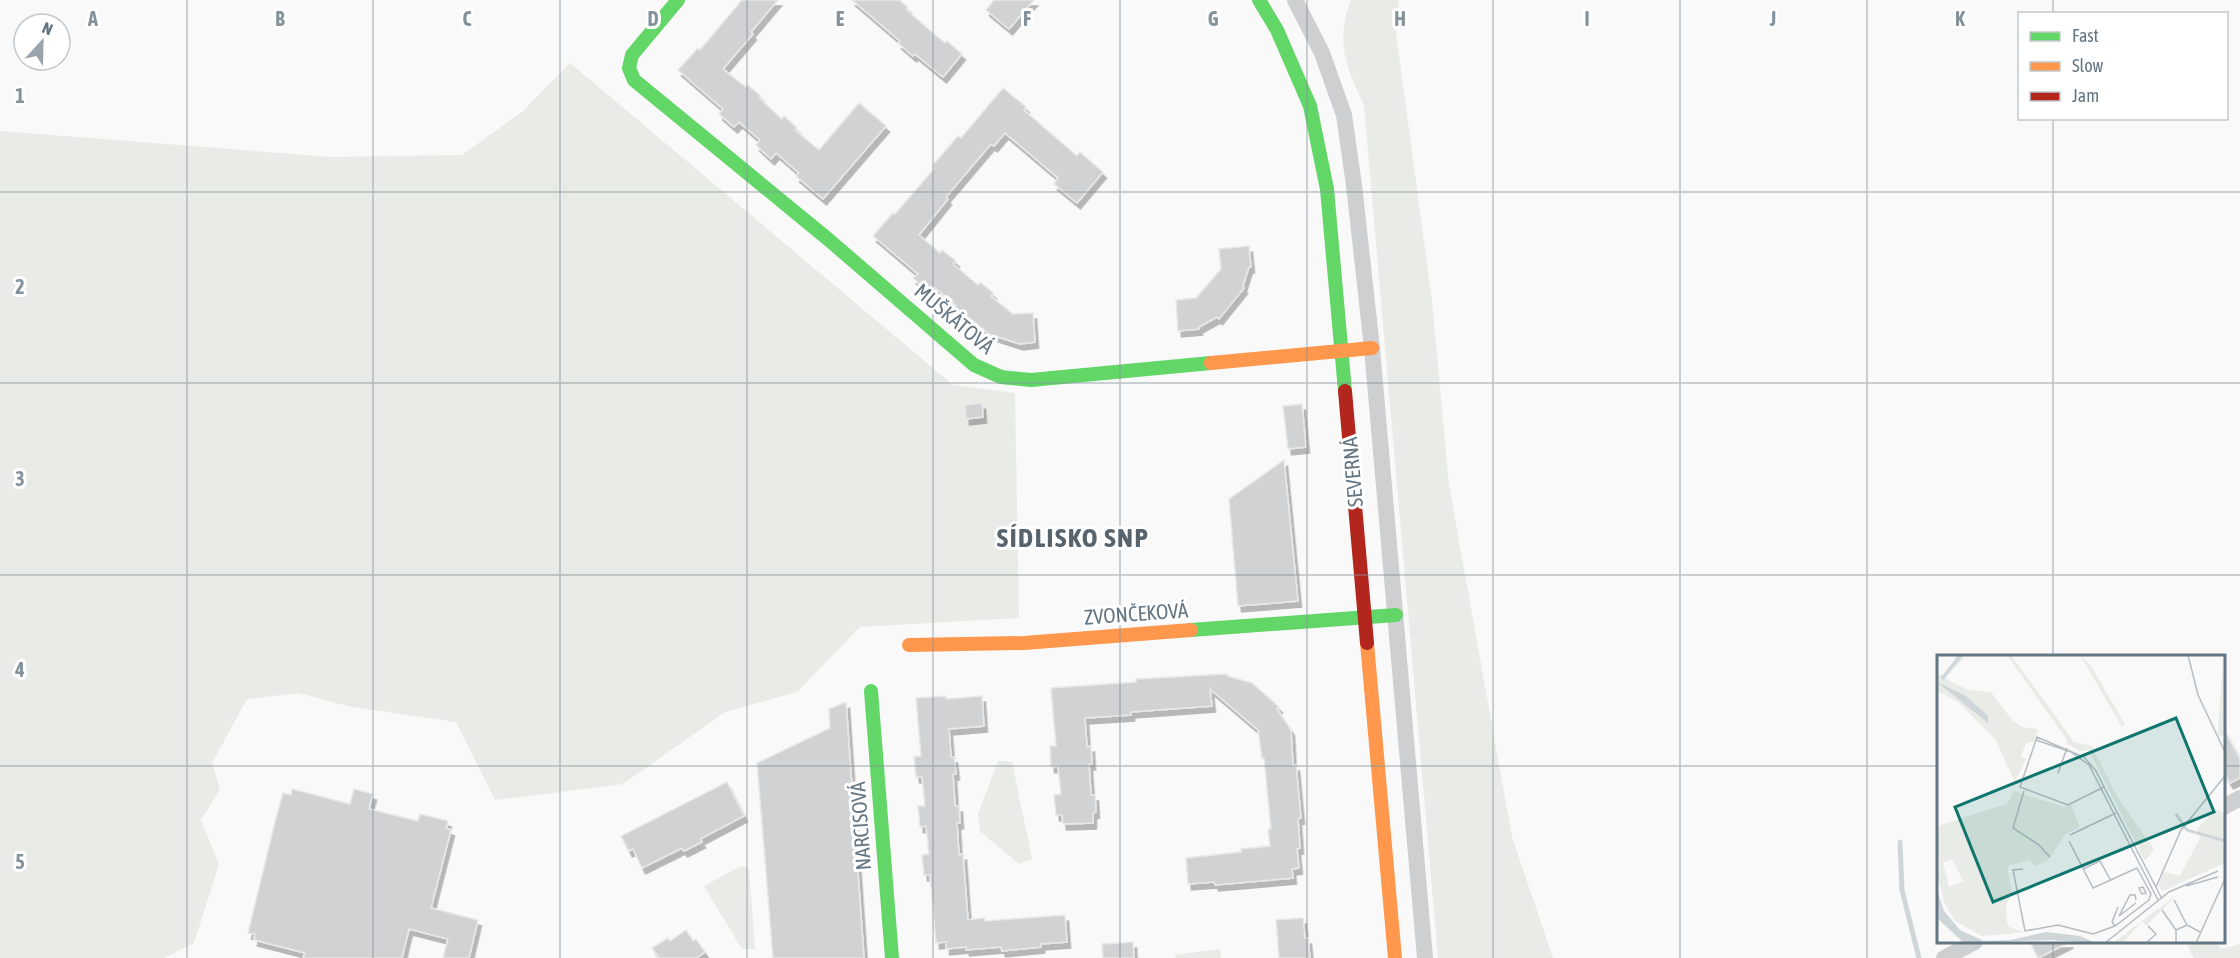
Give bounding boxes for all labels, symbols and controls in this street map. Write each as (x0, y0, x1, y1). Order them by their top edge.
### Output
text: A (87, 7, 98, 30)
text: B (275, 7, 285, 30)
text: C (463, 7, 472, 30)
text: D (647, 7, 659, 30)
text: E (836, 7, 845, 30)
text: F (1023, 7, 1031, 30)
text: G (1208, 7, 1219, 30)
text: H (1394, 7, 1406, 30)
text: I (1584, 7, 1590, 30)
text: J (1769, 7, 1776, 30)
text: K (1955, 7, 1965, 30)
north arrow (12, 12, 72, 72)
legend (2018, 12, 2228, 120)
text: N (40, 18, 55, 38)
text: Fast (2072, 25, 2099, 46)
text: Slow (2072, 55, 2103, 76)
text: 1 (15, 84, 25, 107)
text: Jam (2072, 85, 2099, 106)
text: 2 (15, 275, 25, 298)
street label: MUŠKÁTOVÁ (910, 278, 1000, 359)
street label: SEVERNÁ (1337, 435, 1367, 508)
text: 3 (15, 467, 25, 490)
district label: SÍDLISKO SNP (997, 522, 1149, 553)
street label: ZVONČEKOVÁ (1083, 597, 1190, 629)
inset map (1937, 655, 2225, 943)
text: 4 (14, 658, 25, 681)
street label: NARCISOVÁ (845, 780, 875, 871)
text: 5 (15, 850, 25, 873)

